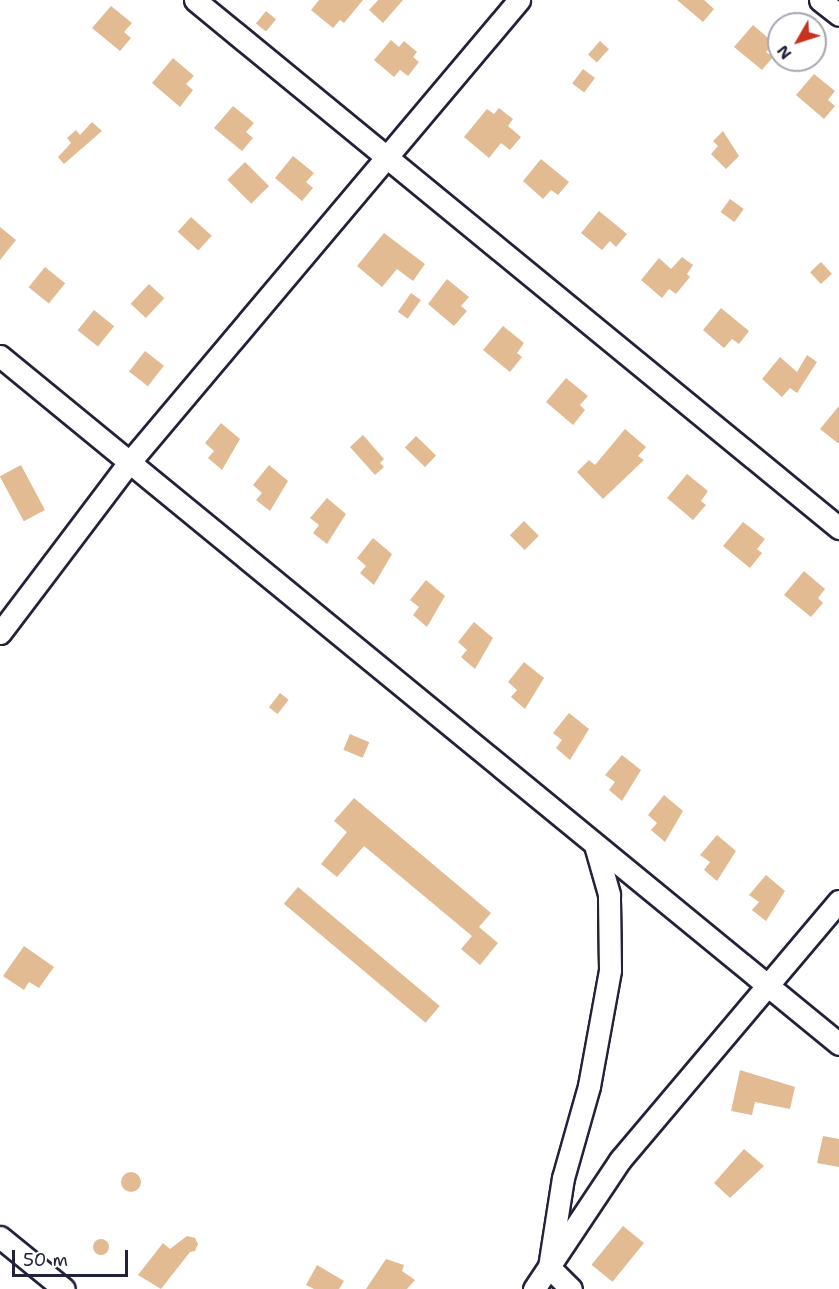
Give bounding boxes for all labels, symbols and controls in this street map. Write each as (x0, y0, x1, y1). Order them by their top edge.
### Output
north arrow (767, 12, 827, 72)
text: N (772, 41, 796, 64)
scale bar (15, 1238, 130, 1276)
text: 50 m (23, 1248, 68, 1272)

